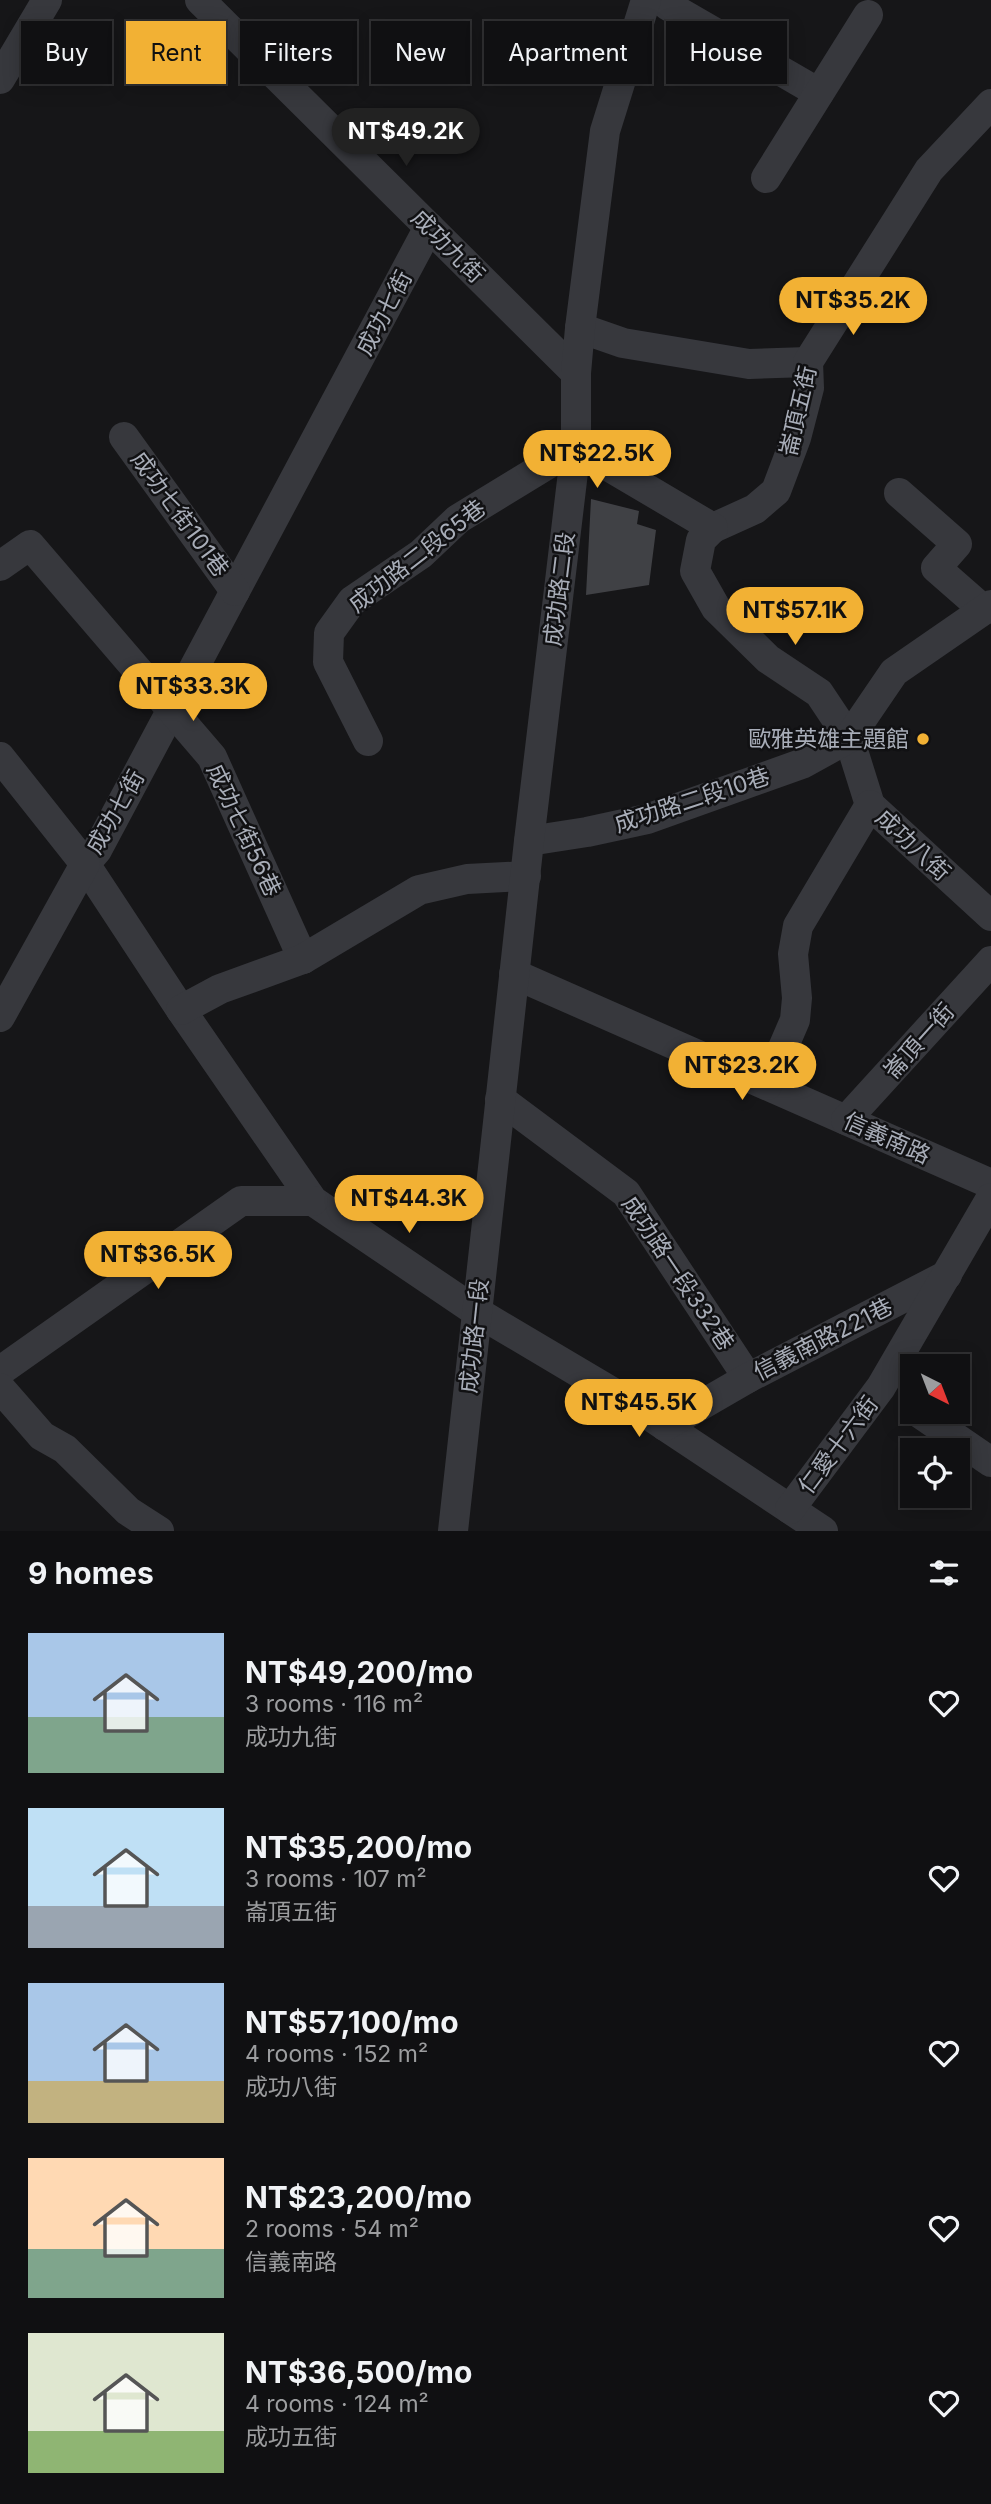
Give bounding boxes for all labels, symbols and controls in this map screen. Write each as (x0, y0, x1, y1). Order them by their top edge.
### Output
chip: Buy (21, 21, 112, 84)
chip: Rent (126, 21, 226, 84)
chip: Filters (240, 21, 357, 84)
chip: New (371, 21, 470, 84)
chip: Apartment (484, 21, 652, 84)
chip: House (666, 21, 787, 84)
pin: NT$49.2K (334, 108, 478, 168)
text: NT$49.2K (348, 117, 464, 145)
street label: 成功九街 (406, 204, 490, 288)
street label: 成功七街 (350, 266, 418, 360)
pin: NT$35.2K (781, 278, 925, 337)
text: NT$35.2K (795, 286, 911, 314)
street label: 崙頂五街 (774, 363, 822, 459)
pin: NT$22.5K (525, 430, 669, 490)
text: NT$22.5K (539, 439, 655, 467)
street label: 成功七街101巷 (125, 446, 235, 582)
street label: 成功路二段65巷 (343, 494, 491, 618)
street label: 成功路二段 (538, 530, 580, 648)
pin: NT$57.1K (723, 588, 867, 647)
text: NT$57.1K (742, 596, 848, 624)
pin: NT$33.3K (121, 664, 265, 723)
text: NT$33.3K (135, 672, 251, 700)
place label: 歐雅英雄主題館 (748, 725, 909, 753)
marker: 歐雅英雄主題館 (915, 731, 931, 747)
street label: 成功七街56巷 (201, 759, 287, 901)
street label: 成功路二段10巷 (611, 762, 773, 838)
street label: 成功七街 (80, 765, 150, 859)
street label: 成功八街 (870, 803, 956, 887)
street label: 崙頂一街 (878, 997, 960, 1085)
pin: NT$23.2K (670, 1042, 814, 1102)
text: NT$23.2K (684, 1051, 800, 1079)
street label: 信義南路 (839, 1107, 935, 1169)
pin: NT$44.3K (337, 1176, 481, 1235)
text: NT$44.3K (351, 1184, 467, 1212)
street label: 成功路一段332巷 (616, 1190, 740, 1356)
pin: NT$36.5K (86, 1232, 230, 1291)
text: NT$36.5K (100, 1240, 216, 1268)
street label: 成功路一段 (454, 1277, 494, 1395)
street label: 信義南路221巷 (749, 1292, 897, 1386)
north arrow (900, 1354, 970, 1424)
map controls (900, 1354, 970, 1508)
pin: NT$45.5K (567, 1380, 711, 1439)
text: NT$45.5K (581, 1388, 697, 1416)
street label: 仁愛十六街 (792, 1391, 884, 1499)
button: locate (900, 1438, 970, 1508)
icon: filters (925, 1554, 963, 1592)
text: 9 homes (28, 1555, 154, 1591)
text: NT$49,200/mo (245, 1654, 473, 1690)
icon: home (84, 1661, 168, 1745)
icon: heart (925, 1684, 963, 1722)
text: 3 rooms · 116 m² (245, 1690, 423, 1718)
text: 成功九街 (245, 1723, 337, 1751)
text: NT$35,200/mo (245, 1829, 472, 1865)
icon: home (84, 1836, 168, 1920)
icon: heart (925, 1859, 963, 1897)
text: 3 rooms · 107 m² (245, 1865, 427, 1893)
text: 崙頂五街 (245, 1898, 337, 1926)
text: NT$57,100/mo (245, 2004, 459, 2040)
icon: home (84, 2011, 168, 2095)
icon: heart (925, 2034, 963, 2072)
text: 4 rooms · 152 m² (245, 2040, 428, 2068)
text: 成功八街 (245, 2073, 337, 2101)
text: NT$23,200/mo (245, 2179, 472, 2215)
icon: home (84, 2186, 168, 2270)
icon: heart (925, 2209, 963, 2247)
text: 2 rooms · 54 m² (245, 2215, 419, 2243)
text: 信義南路 (245, 2248, 337, 2276)
text: NT$36,500/mo (245, 2354, 472, 2390)
icon: home (84, 2361, 168, 2445)
icon: heart (925, 2384, 963, 2422)
text: 4 rooms · 124 m² (245, 2390, 429, 2418)
text: 成功五街 (245, 2423, 337, 2451)

